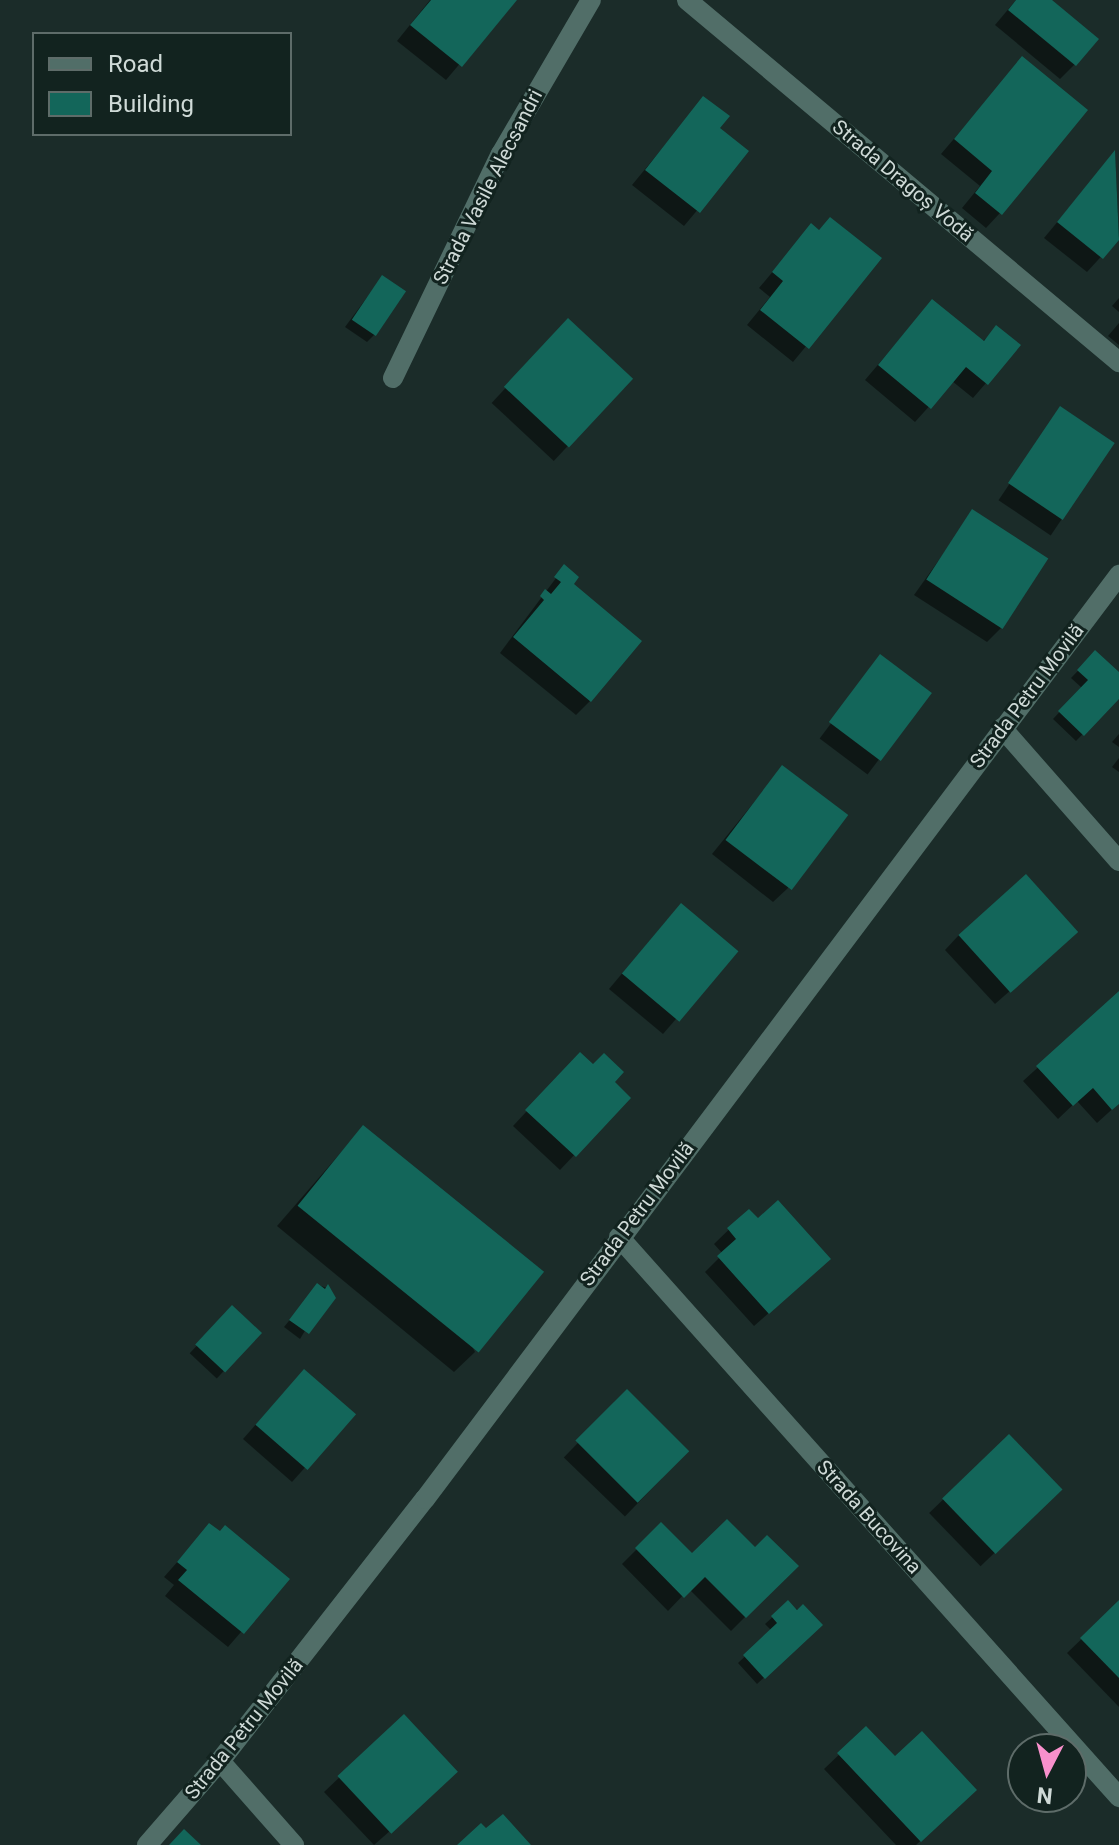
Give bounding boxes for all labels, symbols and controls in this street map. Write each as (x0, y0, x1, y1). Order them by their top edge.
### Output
legend (32, 32, 292, 136)
text: Road (108, 50, 163, 78)
street label: Strada Vasile Alecsandri (428, 85, 548, 289)
text: Building (108, 90, 194, 118)
street label: Strada Dragoș Vodă (828, 115, 978, 247)
street label: Strada Petru Movilă (965, 619, 1089, 773)
street label: Strada Petru Movilă (575, 1137, 699, 1291)
street label: Strada Bucovina (812, 1455, 926, 1579)
street label: Strada Petru Movilă (180, 1654, 308, 1804)
north arrow (1007, 1733, 1087, 1813)
text: N (1036, 1782, 1054, 1809)

